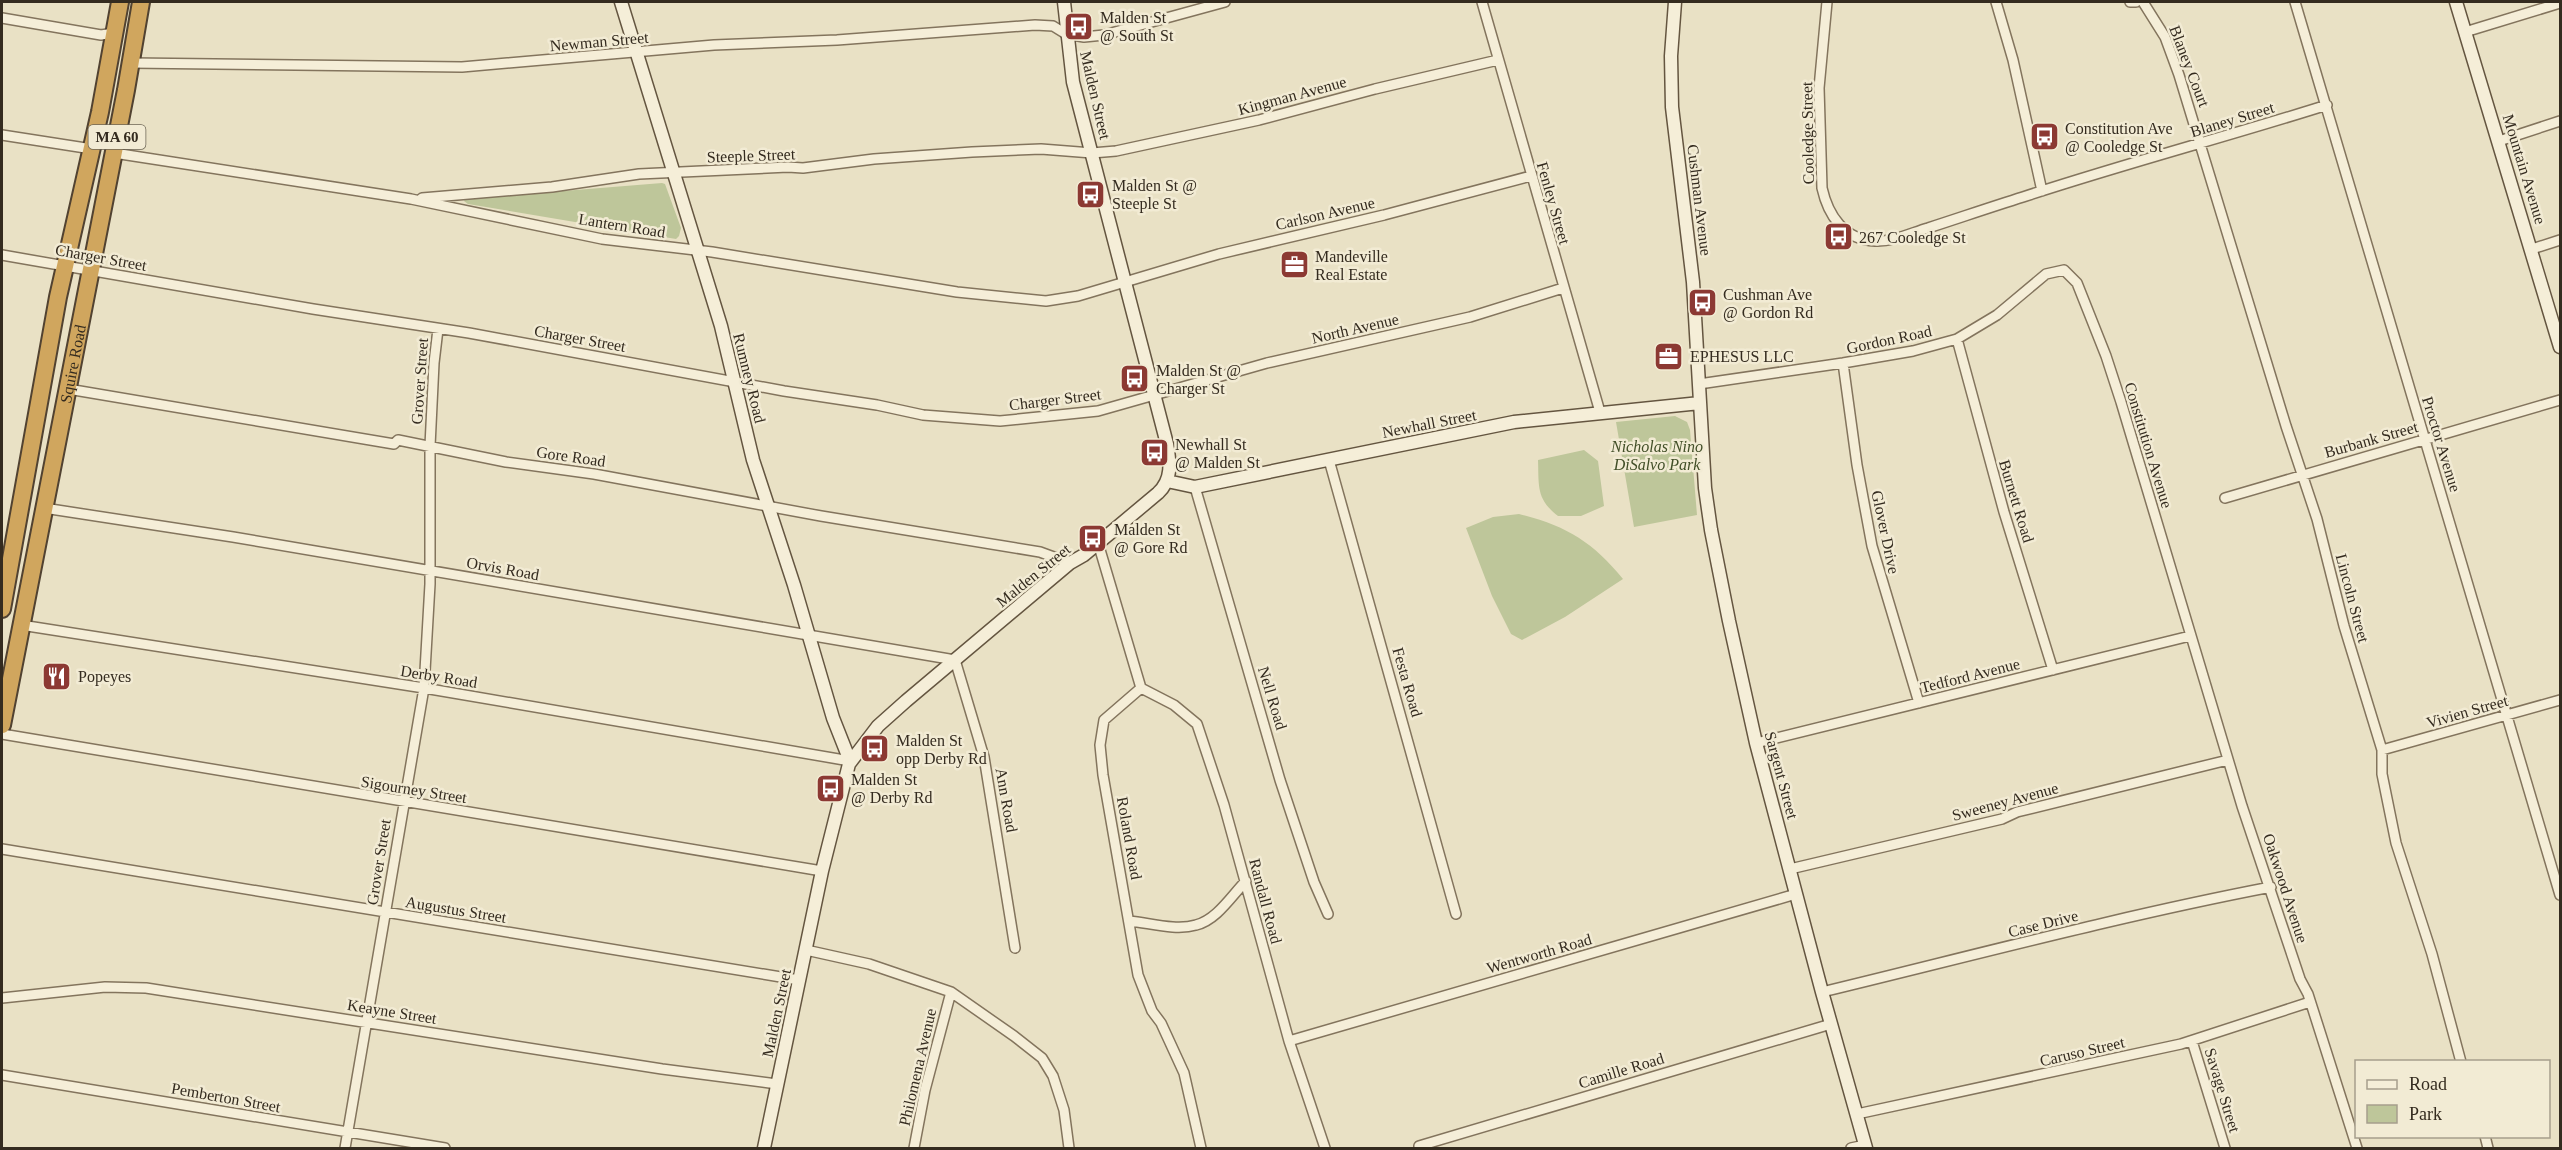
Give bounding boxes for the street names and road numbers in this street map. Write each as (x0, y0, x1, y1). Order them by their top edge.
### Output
street label: Blaney Court (2165, 23, 2213, 110)
street label: Newman Street (549, 29, 650, 54)
street label: Malden Street (1077, 49, 1114, 142)
street label: Kingman Avenue (1236, 73, 1348, 119)
street label: Cooledge Street (1798, 81, 1818, 184)
street label: Blaney Street (2188, 99, 2277, 141)
street label: Mountain Avenue (2500, 112, 2549, 226)
road number: MA 60 (88, 125, 146, 149)
street label: Cushman Avenue (1684, 143, 1715, 257)
street label: Steeple Street (707, 145, 796, 167)
street label: Fenley Street (1533, 160, 1574, 247)
street label: Carlson Avenue (1274, 194, 1376, 233)
street label: Lantern Road (577, 210, 666, 241)
street label: Charger Street (54, 241, 149, 275)
street label: North Avenue (1310, 310, 1400, 347)
street label: Charger Street (533, 322, 628, 356)
street label: Gordon Road (1845, 322, 1933, 357)
street label: Squire Road (57, 323, 89, 405)
street label: Rumney Road (729, 331, 769, 425)
street label: Grover Street (408, 337, 431, 425)
street label: Constitution Avenue (2121, 380, 2176, 510)
street label: Charger Street (1008, 385, 1103, 415)
street label: Proctor Avenue (2419, 394, 2464, 494)
street label: Newhall Street (1381, 406, 1478, 441)
street label: Burbank Street (2322, 418, 2420, 461)
street label: Gore Road (535, 443, 607, 470)
street label: Burnett Road (1996, 458, 2037, 545)
street label: Glover Drive (1868, 489, 1903, 575)
street label: Malden Street (993, 540, 1074, 610)
street label: Lincoln Street (2333, 552, 2373, 645)
street label: Orvis Road (465, 554, 540, 583)
street label: Festa Road (1389, 645, 1426, 719)
street label: Tedford Avenue (1919, 655, 2022, 696)
street label: Derby Road (399, 662, 479, 692)
street label: Nell Road (1255, 664, 1290, 732)
street label: Vivien Street (2424, 692, 2510, 731)
street label: Sargent Street (1761, 730, 1802, 822)
street label: Ann Road (992, 766, 1021, 834)
street label: Sigourney Street (360, 773, 469, 807)
street label: Sweeney Avenue (1950, 779, 2060, 825)
street label: Roland Road (1114, 795, 1145, 881)
street label: Grover Street (363, 817, 394, 906)
street label: Oakwood Avenue (2260, 831, 2311, 945)
street label: Randall Road (1246, 857, 1285, 946)
street label: Augustus Street (404, 893, 508, 927)
street label: Case Drive (2006, 907, 2080, 940)
street label: Wentworth Road (1485, 930, 1594, 977)
street label: Malden Street (759, 967, 794, 1059)
street label: Keayne Street (346, 996, 438, 1028)
street label: Philomena Avenue (896, 1007, 939, 1128)
street label: Caruso Street (2038, 1033, 2127, 1070)
street label: Savage Street (2201, 1046, 2244, 1135)
street label: Camille Road (1576, 1049, 1666, 1092)
street label: Pemberton Street (170, 1080, 282, 1116)

